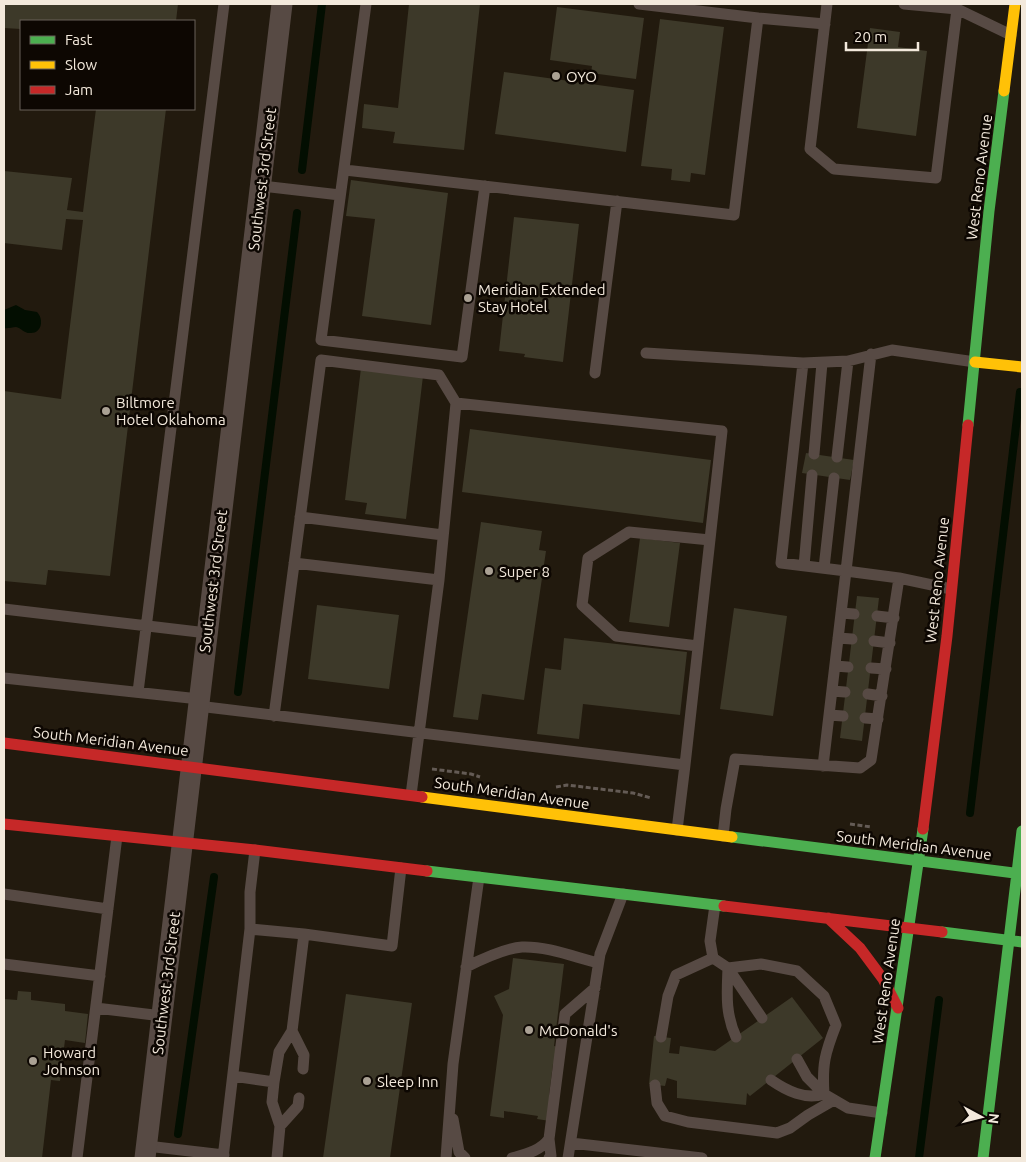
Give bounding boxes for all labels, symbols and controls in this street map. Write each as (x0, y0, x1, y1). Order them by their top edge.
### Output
legend (20, 20, 195, 110)
scale bar (846, 20, 918, 52)
text: 20 m (854, 28, 887, 45)
text: Fast (65, 31, 93, 48)
text: Slow (65, 56, 98, 73)
place label: OYO (566, 68, 597, 85)
marker: OYO (550, 70, 562, 82)
text: Jam (65, 81, 93, 98)
street label: Southwest 3rd Street (245, 107, 279, 251)
street label: West Reno Avenue (963, 113, 995, 241)
place label: Meridian Extended Stay Hotel (478, 281, 605, 315)
marker: Meridian Extended Stay Hotel (462, 292, 474, 304)
place label: Biltmore Hotel Oklahoma (116, 394, 226, 428)
marker: Biltmore Hotel Oklahoma (100, 405, 112, 417)
street label: Southwest 3rd Street (196, 509, 230, 653)
street label: West Reno Avenue (922, 516, 952, 644)
place label: Super 8 (499, 563, 550, 580)
marker: Super 8 (483, 565, 495, 577)
street label: South Meridian Avenue (32, 723, 190, 759)
street label: South Meridian Avenue (433, 774, 591, 812)
street label: South Meridian Avenue (835, 827, 993, 863)
street label: Southwest 3rd Street (149, 911, 183, 1055)
street label: West Reno Avenue (869, 917, 903, 1045)
place label: McDonald's (539, 1022, 617, 1039)
marker: McDonald's (523, 1024, 535, 1036)
place label: Howard Johnson (43, 1044, 100, 1078)
marker: Howard Johnson (27, 1055, 39, 1067)
place label: Sleep Inn (377, 1073, 439, 1090)
marker: Sleep Inn (361, 1075, 373, 1087)
north arrow (956, 1092, 1006, 1142)
text: N (985, 1112, 1002, 1125)

